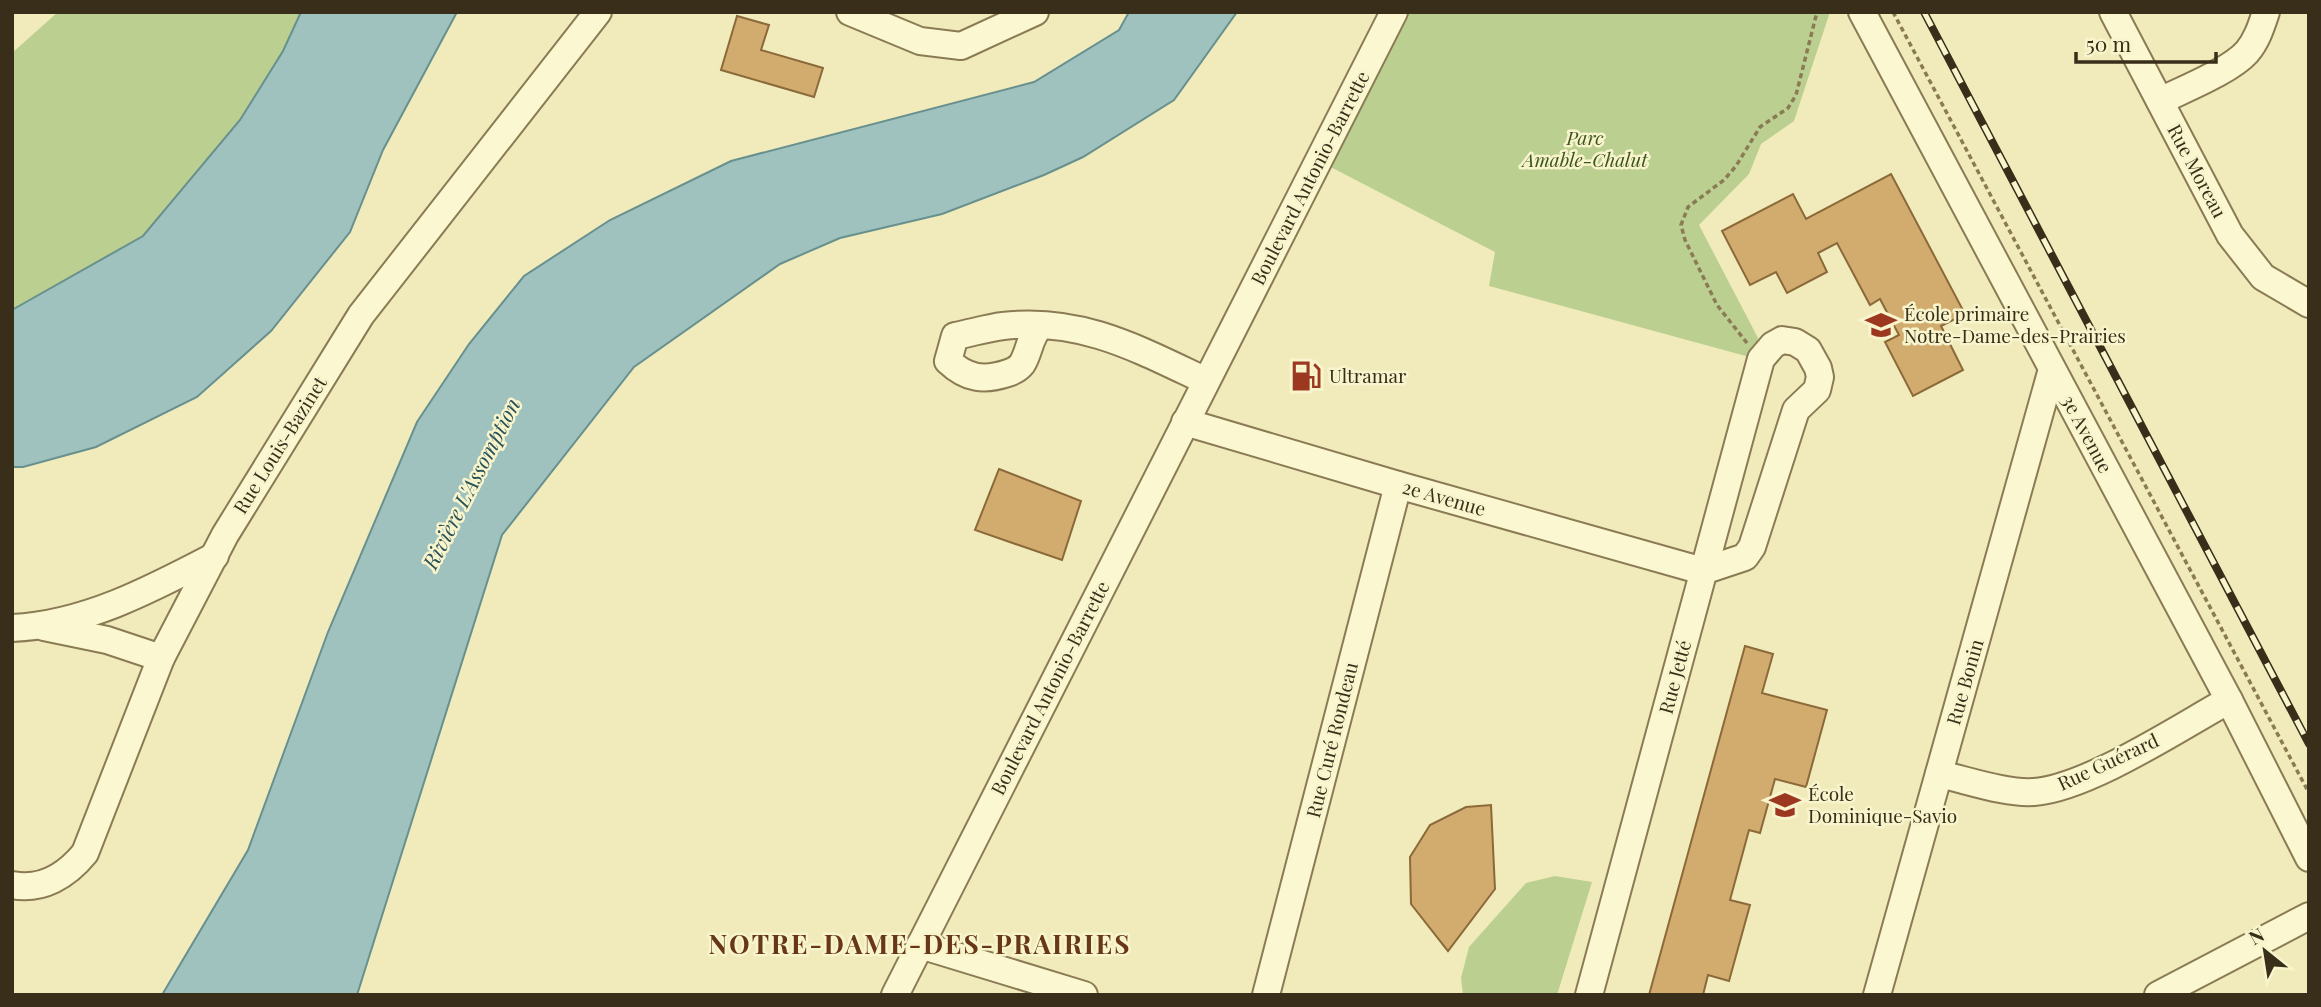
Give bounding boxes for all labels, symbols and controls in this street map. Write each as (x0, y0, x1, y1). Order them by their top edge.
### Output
scale bar (2076, 21, 2216, 65)
text: 50 m (2086, 29, 2132, 57)
street label: Boulevard Antonio-Barrette (1244, 66, 1374, 289)
street label: Rue Moreau (2162, 119, 2233, 222)
park label: Parc Amable-Chalut (1520, 124, 1649, 172)
place label: École primaire Notre-Dame-des-Prairies (1904, 300, 2126, 348)
school or university icon: École primaire Notre-Dame-des-Prairies (1864, 308, 1898, 342)
fuel station icon: Ultramar (1289, 359, 1323, 393)
place label: Ultramar (1329, 362, 1407, 388)
street label: Rue Louis-Bazinet (226, 371, 332, 518)
street label: 3e Avenue (2056, 390, 2119, 477)
water label: Rivière L'Assomption (415, 393, 525, 574)
street label: 2e Avenue (1400, 473, 1489, 521)
street label: Boulevard Antonio-Barrette (984, 576, 1114, 799)
street label: Rue Bonin (1939, 635, 1989, 728)
street label: Rue Jetté (1652, 637, 1696, 717)
street label: Rue Curé Rondeau (1299, 659, 1363, 820)
street label: Rue Guérard (2053, 726, 2162, 796)
place label: École Dominique-Savio (1808, 780, 1957, 828)
school or university icon: École Dominique-Savio (1768, 788, 1802, 822)
north arrow (2230, 916, 2300, 986)
text: N (2244, 921, 2269, 950)
district label: NOTRE-DAME-DES-PRAIRIES (708, 926, 1132, 961)

